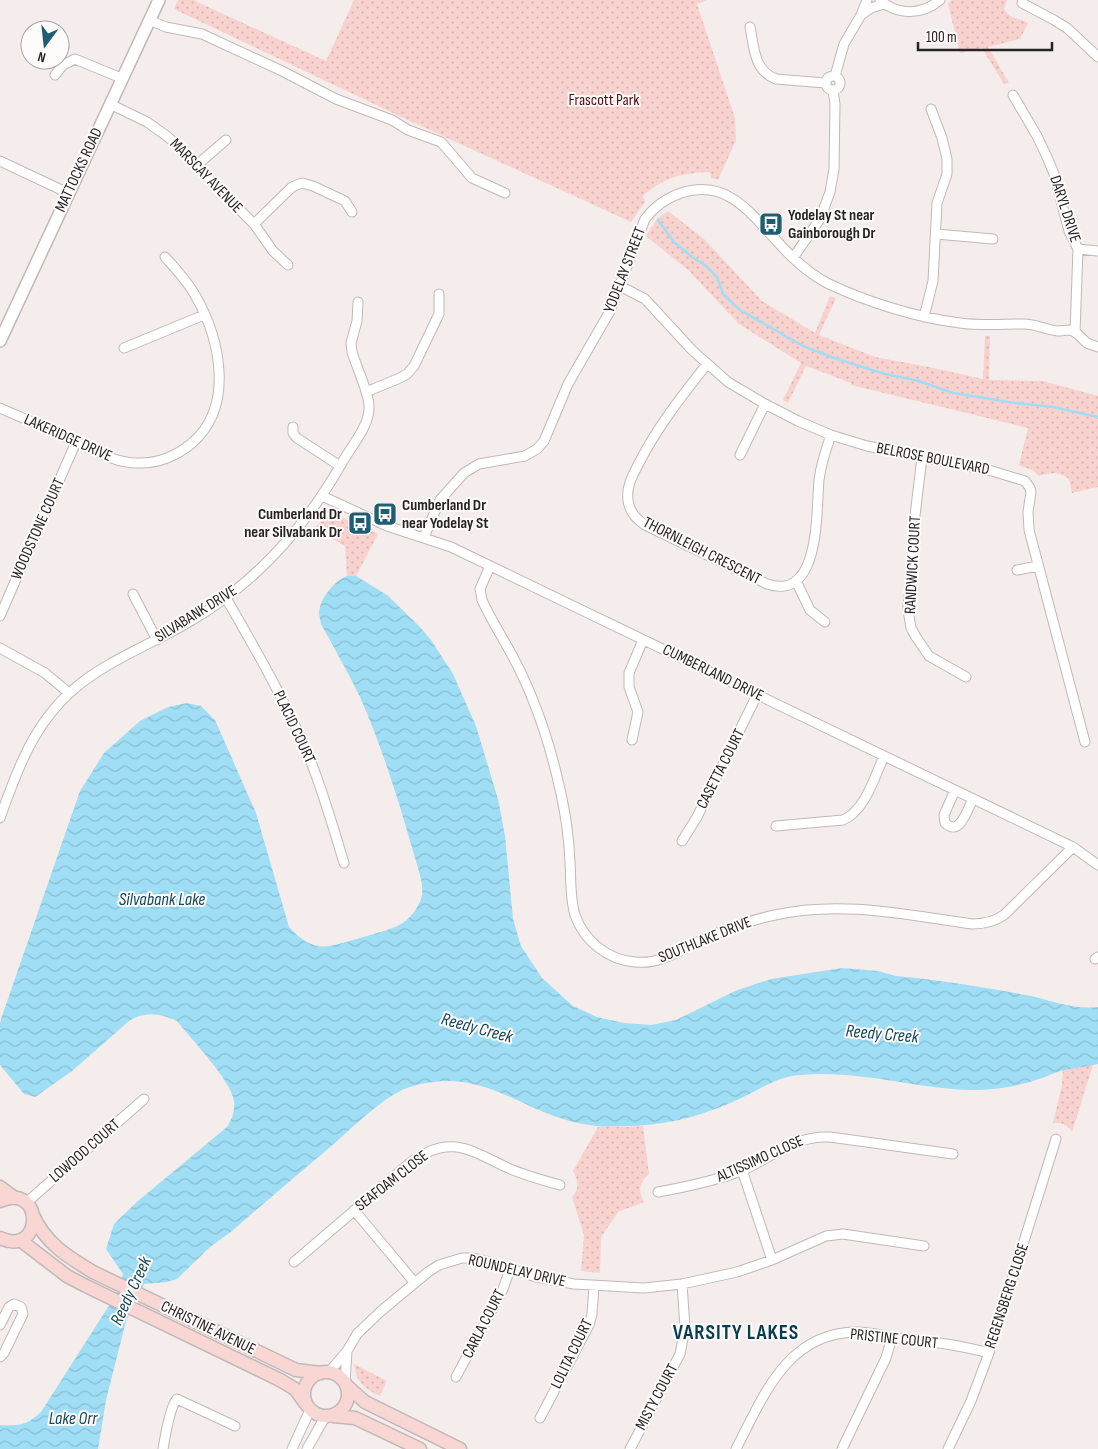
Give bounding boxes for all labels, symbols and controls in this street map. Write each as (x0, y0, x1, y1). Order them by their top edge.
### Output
north arrow (20, 20, 70, 70)
scale bar (918, 20, 1052, 52)
text: 100 m (926, 28, 957, 47)
text: N (36, 48, 48, 66)
park label: Frascott Park (569, 91, 639, 110)
street label: MATTOCKS ROAD (51, 125, 107, 215)
street label: MARSCAY AVENUE (166, 135, 246, 217)
street label: DARYL DRIVE (1045, 173, 1085, 245)
place label: Yodelay St near Gainborough Dr (788, 206, 876, 243)
bus stop icon: Yodelay St near Gainborough Dr (758, 211, 784, 237)
street label: YODELAY STREET (600, 224, 650, 316)
street label: LAKERIDGE DRIVE (21, 410, 115, 466)
street label: BELROSE BOULEVARD (875, 439, 991, 479)
street label: WOODSTONE COURT (7, 475, 69, 583)
place label: Cumberland Dr near Yodelay St (402, 496, 488, 533)
bus stop icon: Cumberland Dr near Yodelay St (372, 501, 398, 527)
place label: Cumberland Dr near Silvabank Dr (244, 505, 342, 542)
bus stop icon: Cumberland Dr near Silvabank Dr (347, 510, 373, 536)
street label: THORNLEIGH CRESCENT (640, 513, 765, 589)
street label: RANDWICK COURT (901, 515, 925, 615)
street label: SILVABANK DRIVE (152, 581, 240, 647)
street label: CUMBERLAND DRIVE (659, 640, 767, 706)
street label: PLACID COURT (269, 688, 319, 767)
street label: CASETTA COURT (693, 725, 749, 812)
water label: Silvabank Lake (119, 889, 205, 910)
street label: SOUTHLAKE DRIVE (656, 913, 754, 967)
water label: Reedy Creek (439, 1008, 516, 1048)
water label: Reedy Creek (845, 1020, 921, 1048)
street label: LOWOOD COURT (46, 1115, 124, 1187)
street label: ALTISSIMO CLOSE (713, 1131, 806, 1187)
street label: SEAFOAM CLOSE (352, 1147, 432, 1215)
street label: REGENSBERG CLOSE (981, 1241, 1033, 1351)
street label: ROUNDELAY DRIVE (466, 1251, 568, 1291)
water label: Reedy Creek (106, 1252, 156, 1329)
street label: CARLA COURT (459, 1286, 510, 1362)
street label: CHRISTINE AVENUE (157, 1297, 259, 1359)
street label: LOLITA COURT (547, 1316, 597, 1392)
district label: VARSITY LAKES (673, 1320, 799, 1345)
street label: PRISTINE COURT (849, 1325, 939, 1353)
street label: MISTY COURT (632, 1360, 683, 1433)
water label: Lake Orr (49, 1408, 98, 1429)

